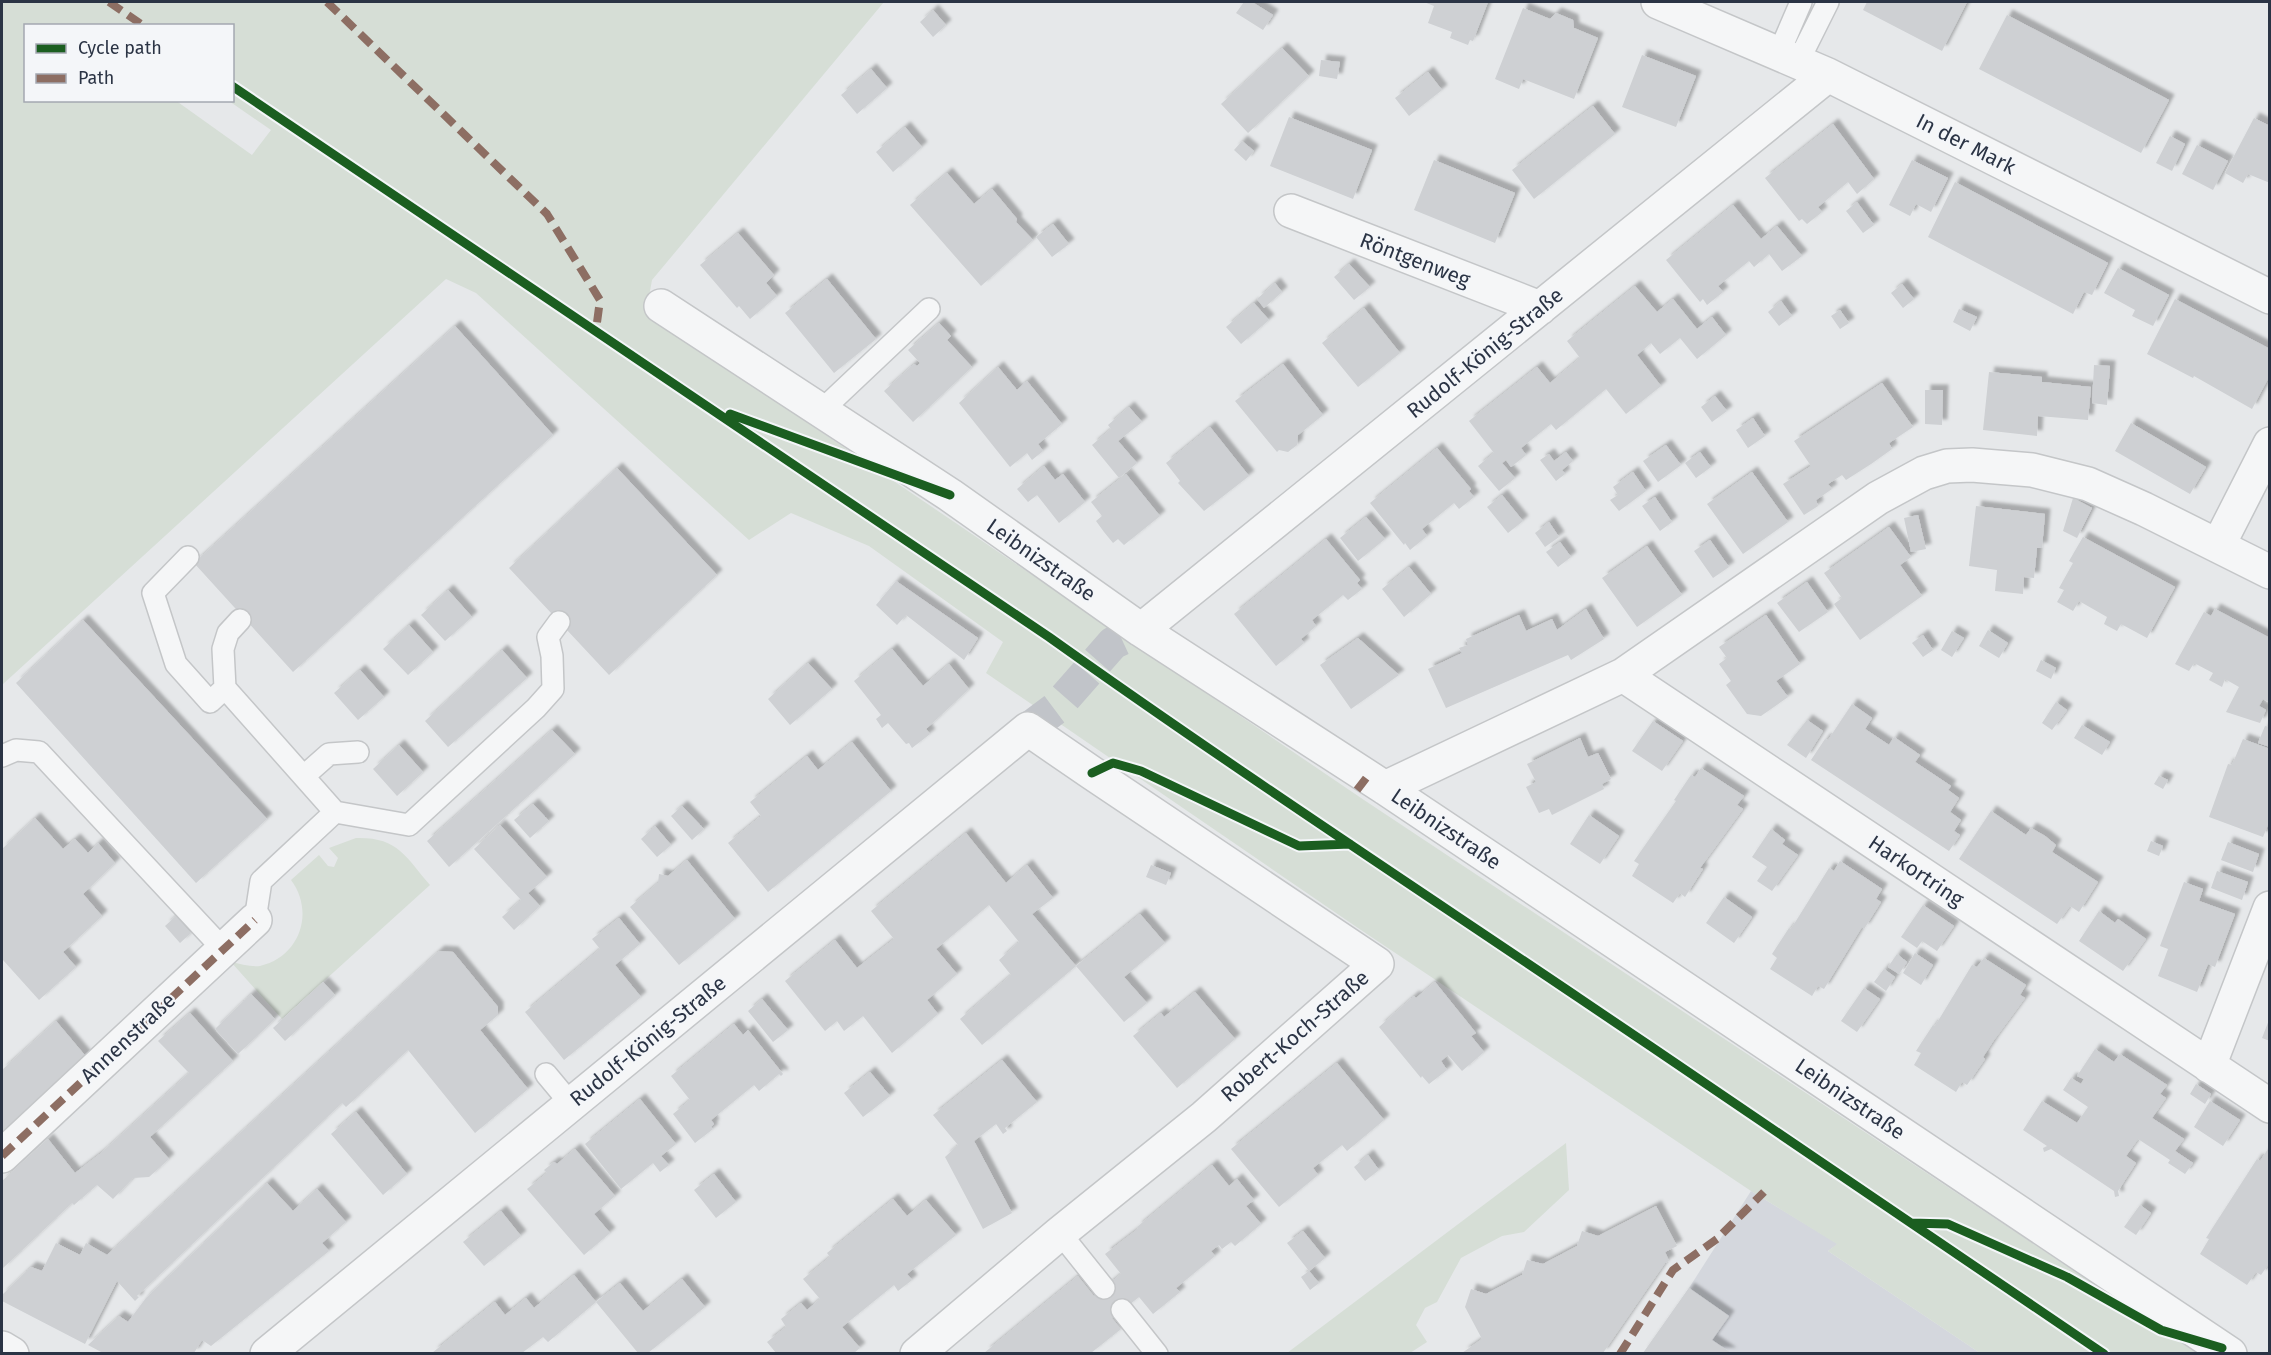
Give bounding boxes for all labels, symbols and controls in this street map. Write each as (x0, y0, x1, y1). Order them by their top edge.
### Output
legend (24, 24, 234, 102)
text: Cycle path (78, 37, 162, 59)
text: Path (78, 67, 114, 89)
street label: In der Mark (1912, 108, 2020, 180)
street label: Röntgenweg (1356, 227, 1474, 293)
street label: Rudolf-König-Straße (1402, 282, 1568, 424)
street label: Leibnizstraße (981, 513, 1101, 607)
street label: Leibnizstraße (1386, 783, 1506, 875)
street label: Harkortring (1863, 830, 1969, 912)
street label: Robert-Koch-Straße (1216, 965, 1374, 1107)
street label: Rudolf-König-Straße (565, 970, 731, 1112)
street label: Annenstraße (75, 987, 181, 1089)
street label: Leibnizstraße (1790, 1053, 1910, 1145)

